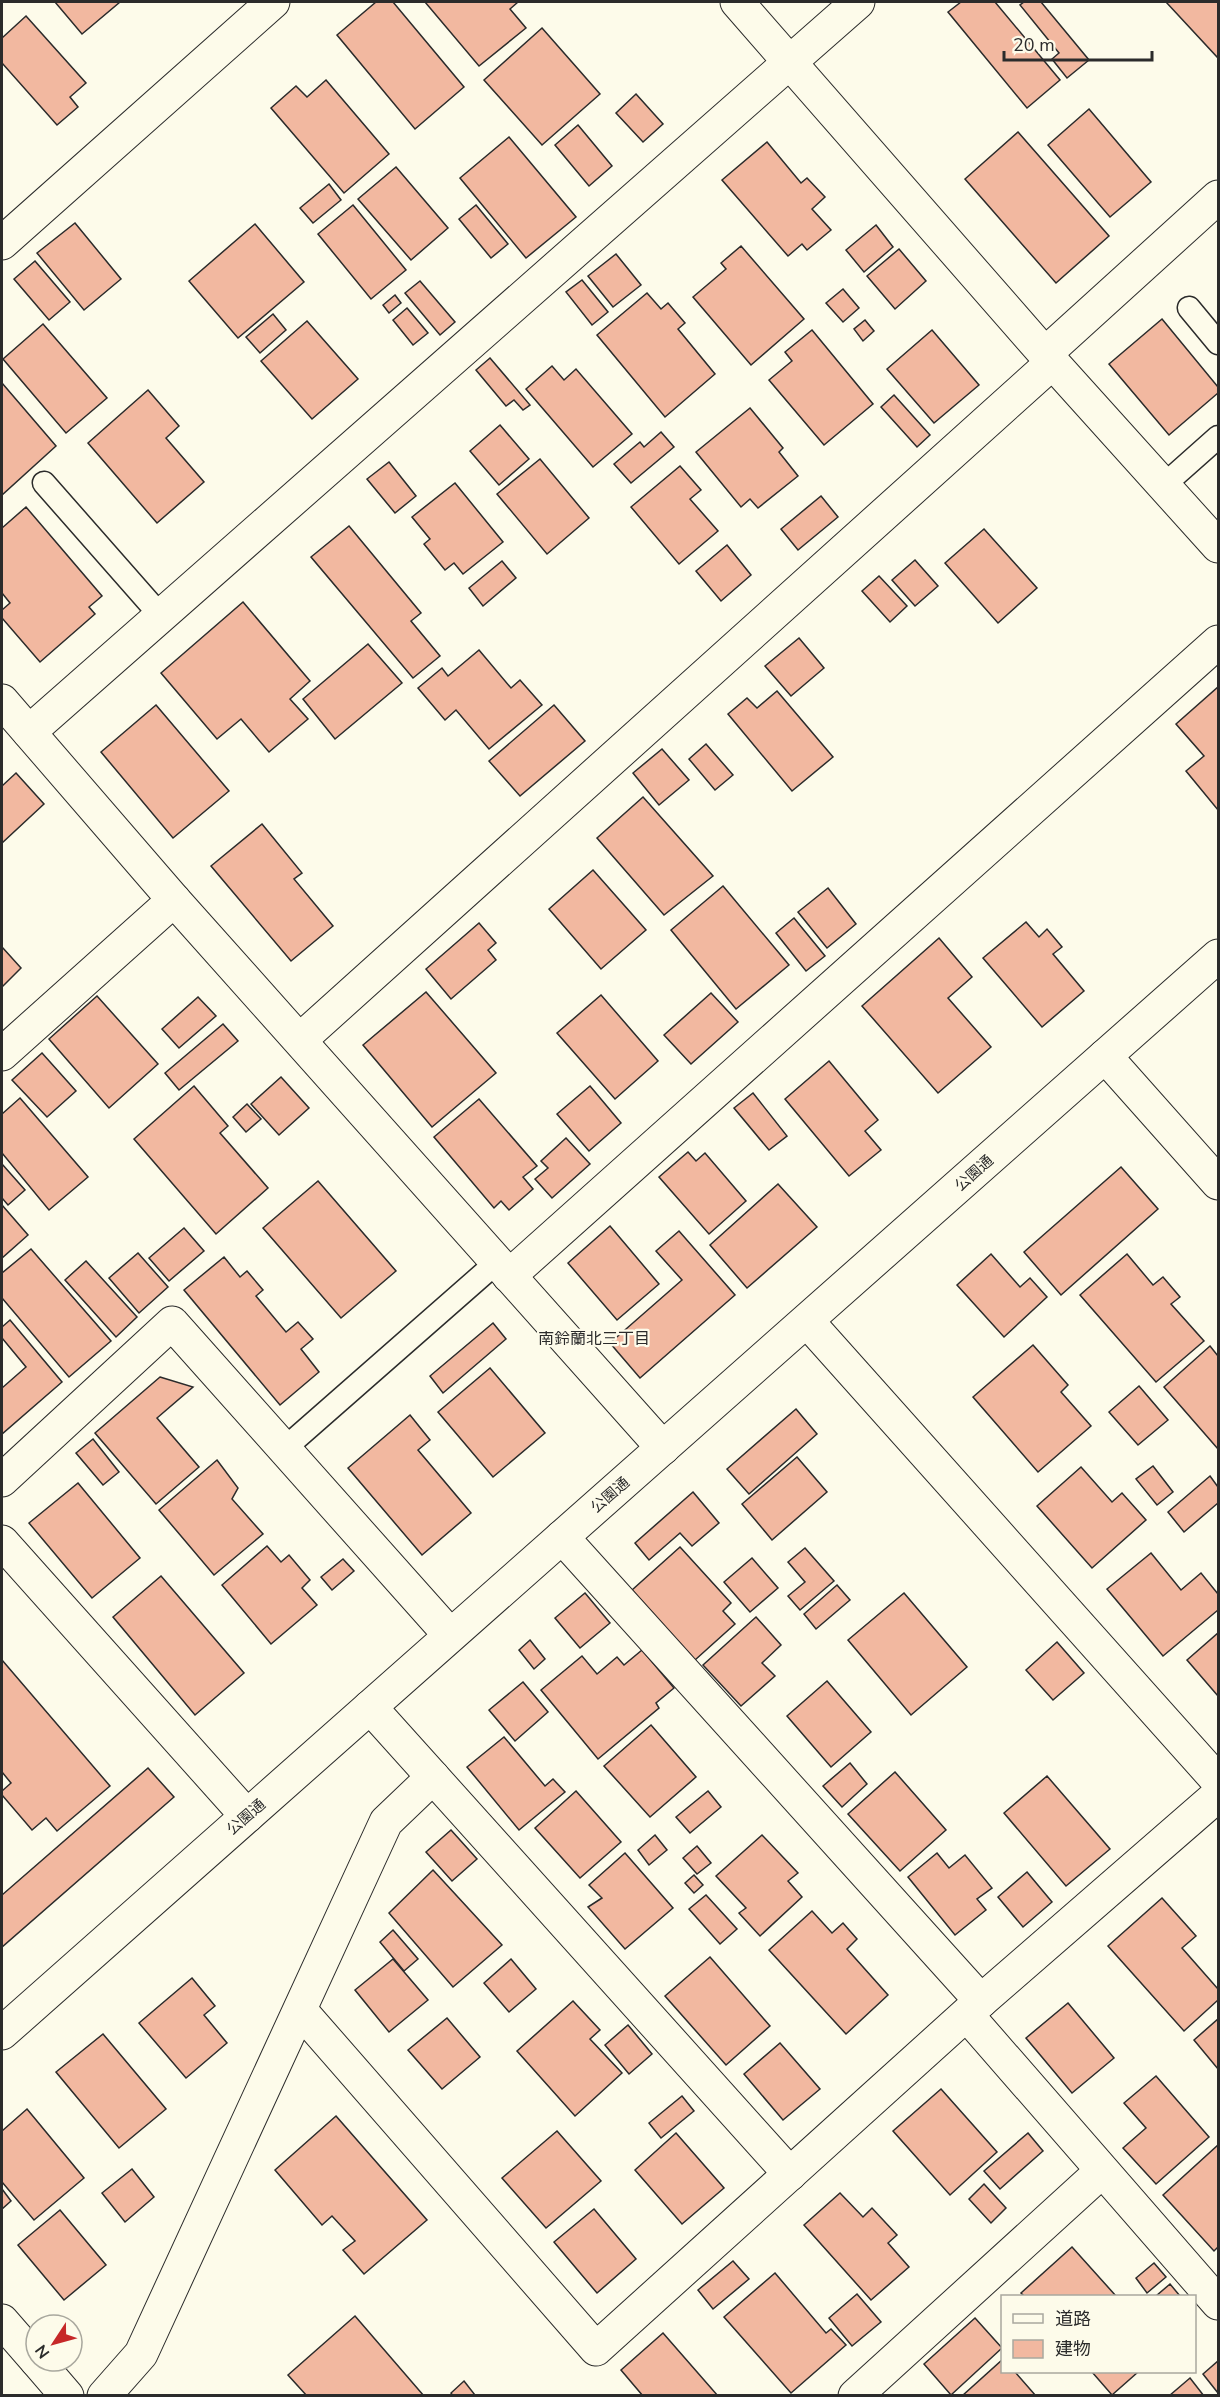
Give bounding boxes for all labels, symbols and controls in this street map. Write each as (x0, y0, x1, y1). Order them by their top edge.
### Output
scale bar (1004, 24, 1152, 62)
text: 20 m (1013, 33, 1055, 57)
street label: 公園通 (951, 1151, 997, 1195)
district label: 南鈴蘭北三丁目 (538, 1328, 650, 1350)
street label: 公園通 (586, 1473, 634, 1517)
street label: 公園通 (222, 1795, 270, 1839)
legend (1001, 2295, 1196, 2373)
text: 道路 (1055, 2307, 1091, 2331)
north arrow (24, 2313, 84, 2373)
text: 建物 (1055, 2337, 1091, 2361)
text: N (30, 2340, 55, 2363)

